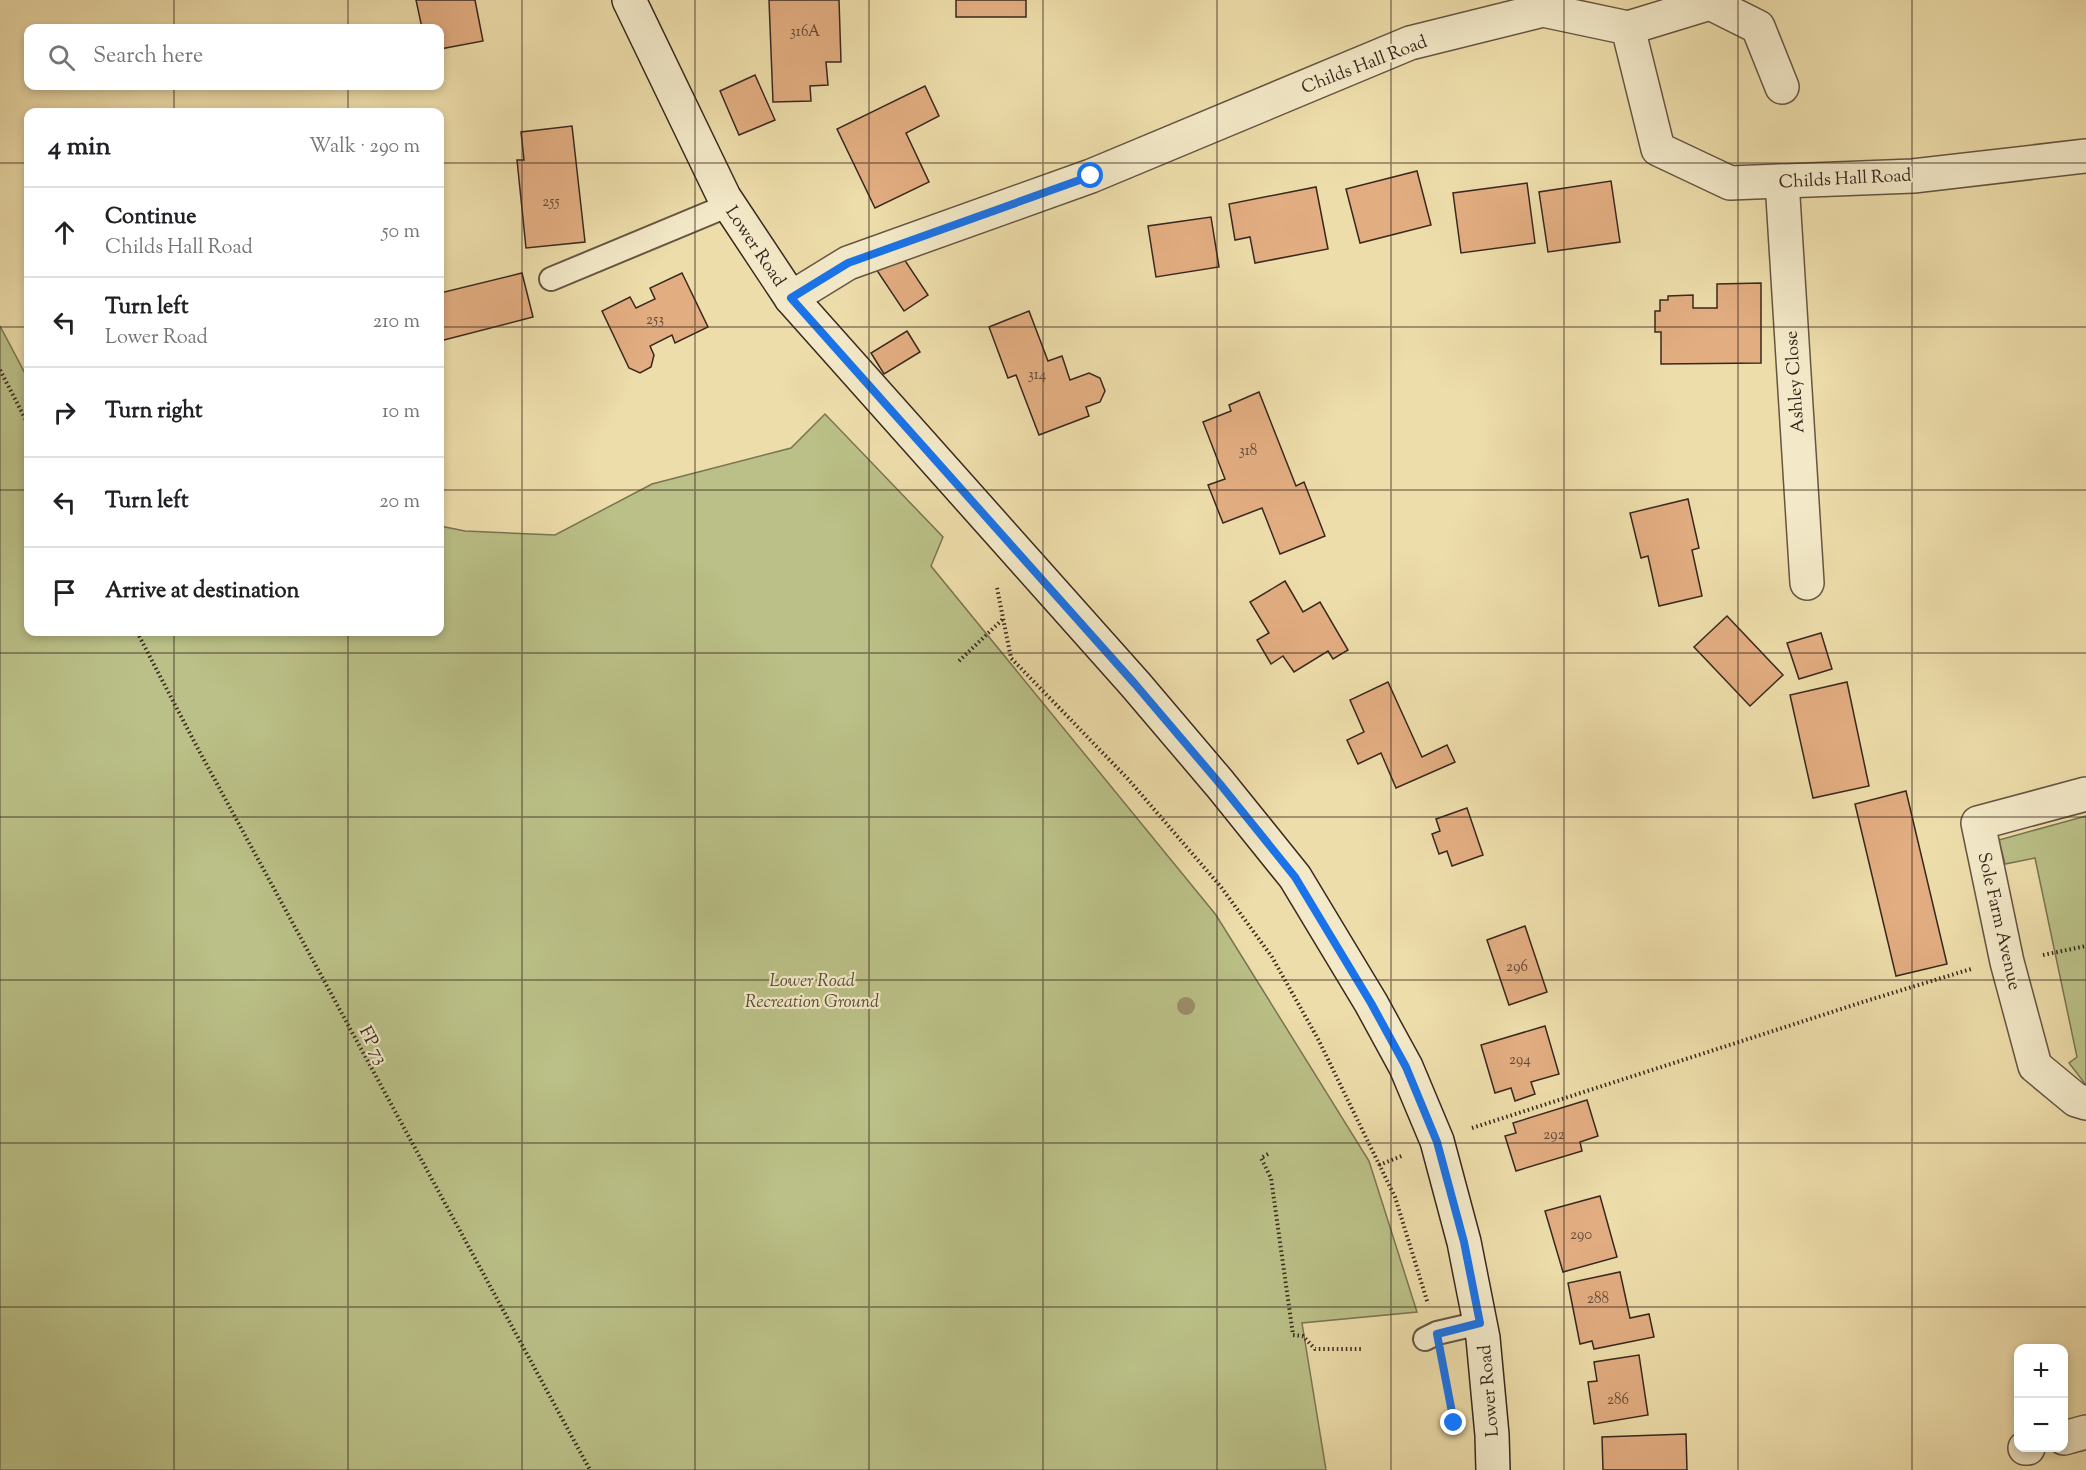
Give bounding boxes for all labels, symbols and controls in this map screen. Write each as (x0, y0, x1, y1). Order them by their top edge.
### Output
house number: 316A (790, 22, 820, 43)
search box (24, 24, 444, 90)
street label: Childs Hall Road (1298, 30, 1431, 102)
icon: search (45, 41, 78, 74)
text: Search here (93, 41, 203, 73)
text: 4 min (48, 129, 111, 166)
text: Walk · 290 m (309, 133, 420, 162)
route start (1077, 162, 1103, 188)
street label: Childs Hall Road (1778, 164, 1912, 196)
house number: 255 (542, 192, 560, 213)
street label: Lower Road (718, 201, 791, 293)
text: Continue (105, 202, 196, 234)
icon: ahead (48, 216, 81, 249)
text: 50 m (382, 218, 420, 247)
text: Childs Hall Road (105, 234, 253, 263)
text: Turn left (105, 292, 188, 324)
icon: left (48, 306, 81, 339)
text: 210 m (373, 308, 420, 337)
house number: 253 (646, 310, 664, 331)
text: Lower Road (105, 324, 208, 353)
street label: Ashley Close (1779, 330, 1813, 434)
house number: 314 (1028, 365, 1047, 386)
icon: right (48, 396, 81, 429)
text: Turn right (105, 396, 202, 428)
text: 10 m (382, 398, 420, 427)
house number: 318 (1239, 441, 1257, 462)
icon: left (48, 486, 81, 519)
text: Turn left (105, 486, 188, 518)
text: 20 m (379, 488, 420, 517)
icon: arrive (48, 576, 81, 609)
text: Arrive at destination (105, 576, 300, 608)
street label: Sole Farm Avenue (1970, 850, 2027, 993)
house number: 296 (1506, 957, 1528, 978)
park label: Lower Road Recreation Ground (745, 969, 879, 1016)
street label: FP 73 (351, 1022, 393, 1070)
house number: 294 (1509, 1050, 1531, 1071)
house number: 292 (1543, 1125, 1565, 1146)
house number: 290 (1570, 1225, 1592, 1246)
house number: 288 (1587, 1289, 1609, 1310)
street label: Lower Road (1473, 1344, 1507, 1438)
map controls (2014, 1344, 2068, 1452)
button: + (2014, 1344, 2068, 1398)
house number: 286 (1607, 1390, 1629, 1411)
button: − (2014, 1398, 2068, 1452)
route end (1440, 1409, 1466, 1435)

